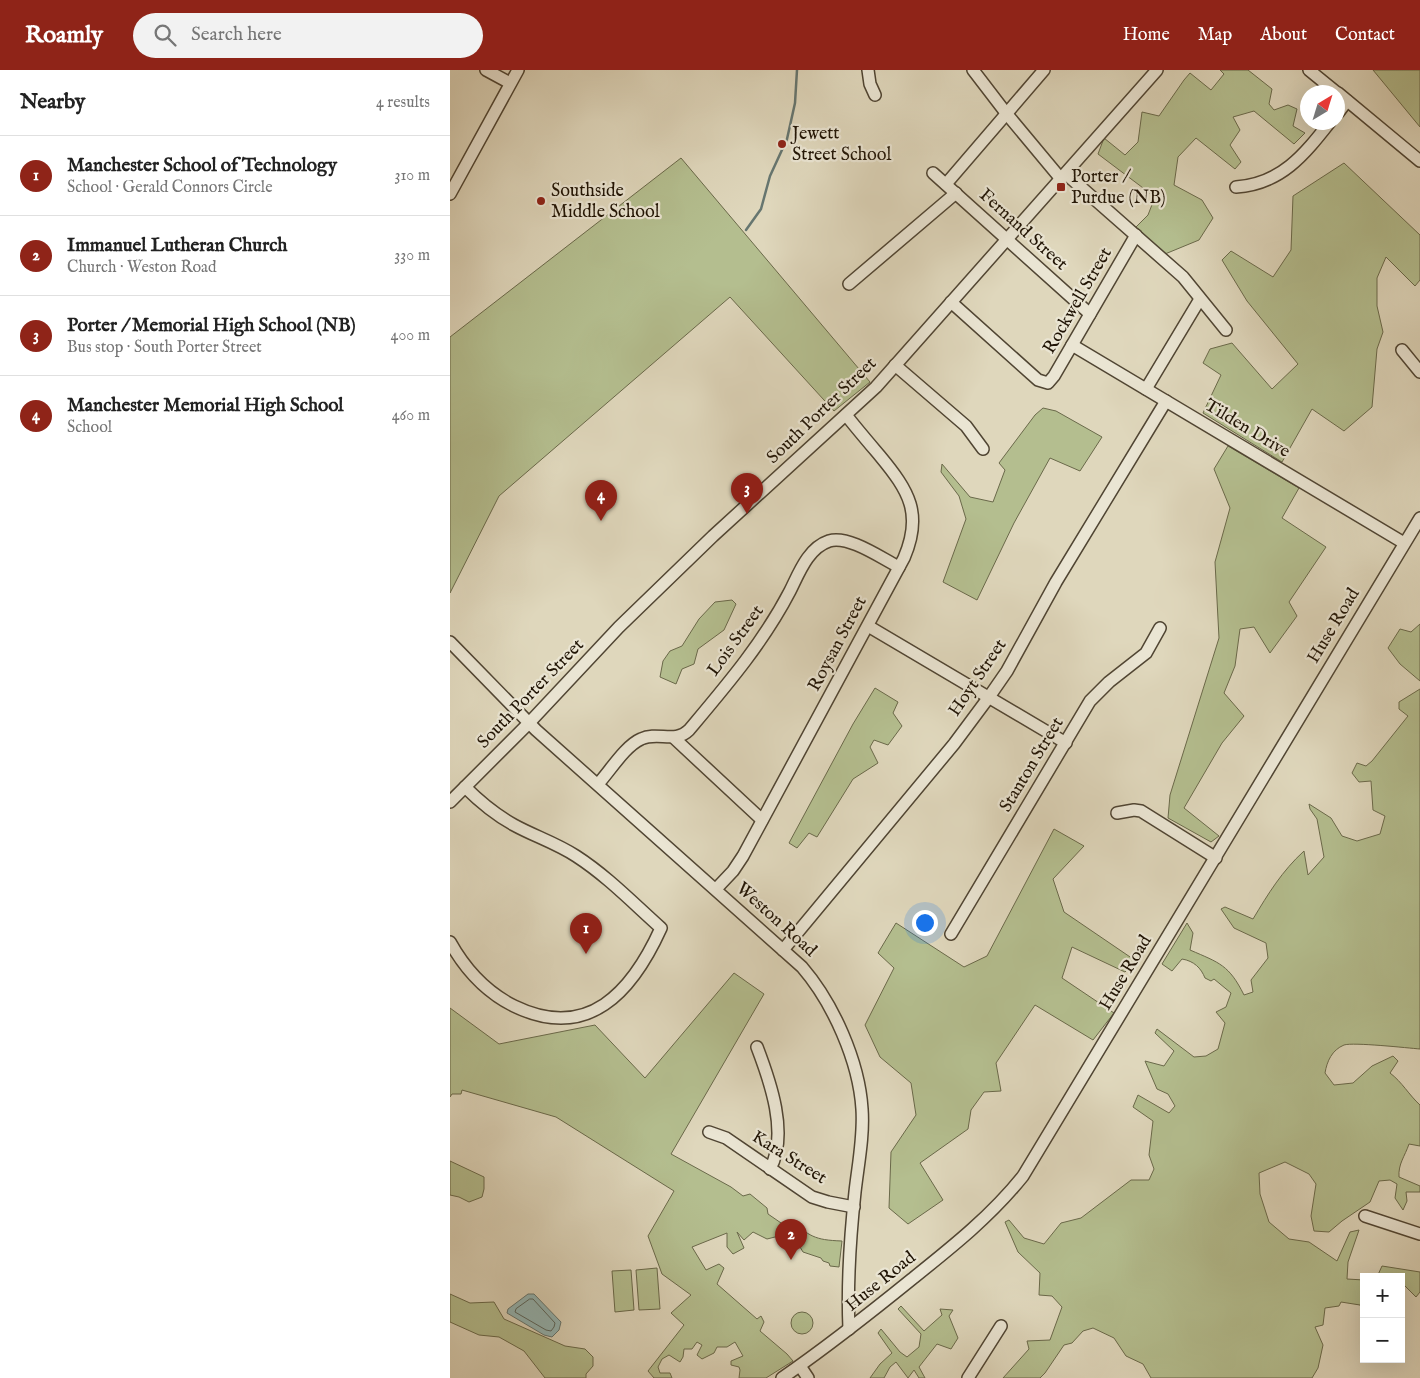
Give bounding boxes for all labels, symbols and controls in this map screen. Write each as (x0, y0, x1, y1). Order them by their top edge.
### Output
search box (133, 13, 483, 58)
text: Roamly (25, 20, 103, 51)
icon: search (151, 21, 179, 49)
text: Search here (191, 23, 282, 47)
text: Home (1123, 24, 1170, 47)
text: Map (1198, 24, 1232, 47)
text: About (1260, 24, 1307, 47)
text: Contact (1335, 24, 1395, 47)
north arrow (1300, 85, 1345, 130)
text: Nearby (20, 89, 85, 116)
text: 4 results (376, 93, 430, 113)
place label: Jewett Street School (790, 123, 891, 167)
marker: Jewett Street School (776, 138, 788, 150)
text: Manchester School of Technology (67, 154, 337, 178)
text: 1 (33, 166, 39, 186)
text: 310 m (394, 166, 430, 186)
place label: Porter / Purdue (NB) (1071, 166, 1166, 210)
text: School · Gerald Connors Circle (67, 178, 272, 198)
place label: Southside Middle School (551, 180, 660, 224)
marker: Porter / Purdue (NB) (1055, 181, 1067, 193)
street label: Fernand Street (974, 184, 1072, 276)
marker: Southside Middle School (535, 195, 547, 207)
text: Immanuel Lutheran Church (67, 234, 287, 258)
street label: Rockwell Street (1038, 244, 1118, 358)
text: 2 (32, 246, 40, 266)
text: 330 m (394, 246, 430, 266)
text: Church · Weston Road (67, 258, 217, 278)
text: Porter / Memorial High School (NB) (67, 314, 356, 338)
text: 3 (33, 326, 39, 346)
text: 400 m (391, 326, 430, 346)
text: Bus stop · South Porter Street (67, 338, 262, 358)
street label: South Porter Street (762, 353, 882, 469)
text: Manchester Memorial High School (67, 394, 344, 418)
street label: Tilden Drive (1200, 394, 1294, 464)
text: 4 (32, 406, 40, 426)
text: 460 m (392, 406, 430, 426)
text: School (67, 418, 112, 438)
pin: 3 (731, 473, 763, 514)
pin: 4 (585, 480, 617, 521)
street label: Huse Road (1303, 584, 1366, 668)
street label: Roysan Street (803, 593, 873, 695)
street label: Lois Street (702, 601, 770, 681)
street label: South Porter Street (473, 634, 589, 754)
street label: Hoyt Street (944, 635, 1012, 721)
street label: Stanton Street (995, 713, 1069, 817)
street label: Weston Road (731, 878, 821, 963)
your location (912, 910, 938, 936)
pin: 1 (570, 913, 602, 954)
street label: Huse Road (1095, 931, 1158, 1015)
street label: Kara Street (747, 1126, 831, 1190)
pin: 2 (775, 1219, 807, 1260)
street label: Huse Road (841, 1246, 921, 1317)
map controls (1360, 1273, 1405, 1363)
button: + (1360, 1273, 1405, 1318)
button: − (1360, 1318, 1405, 1363)

